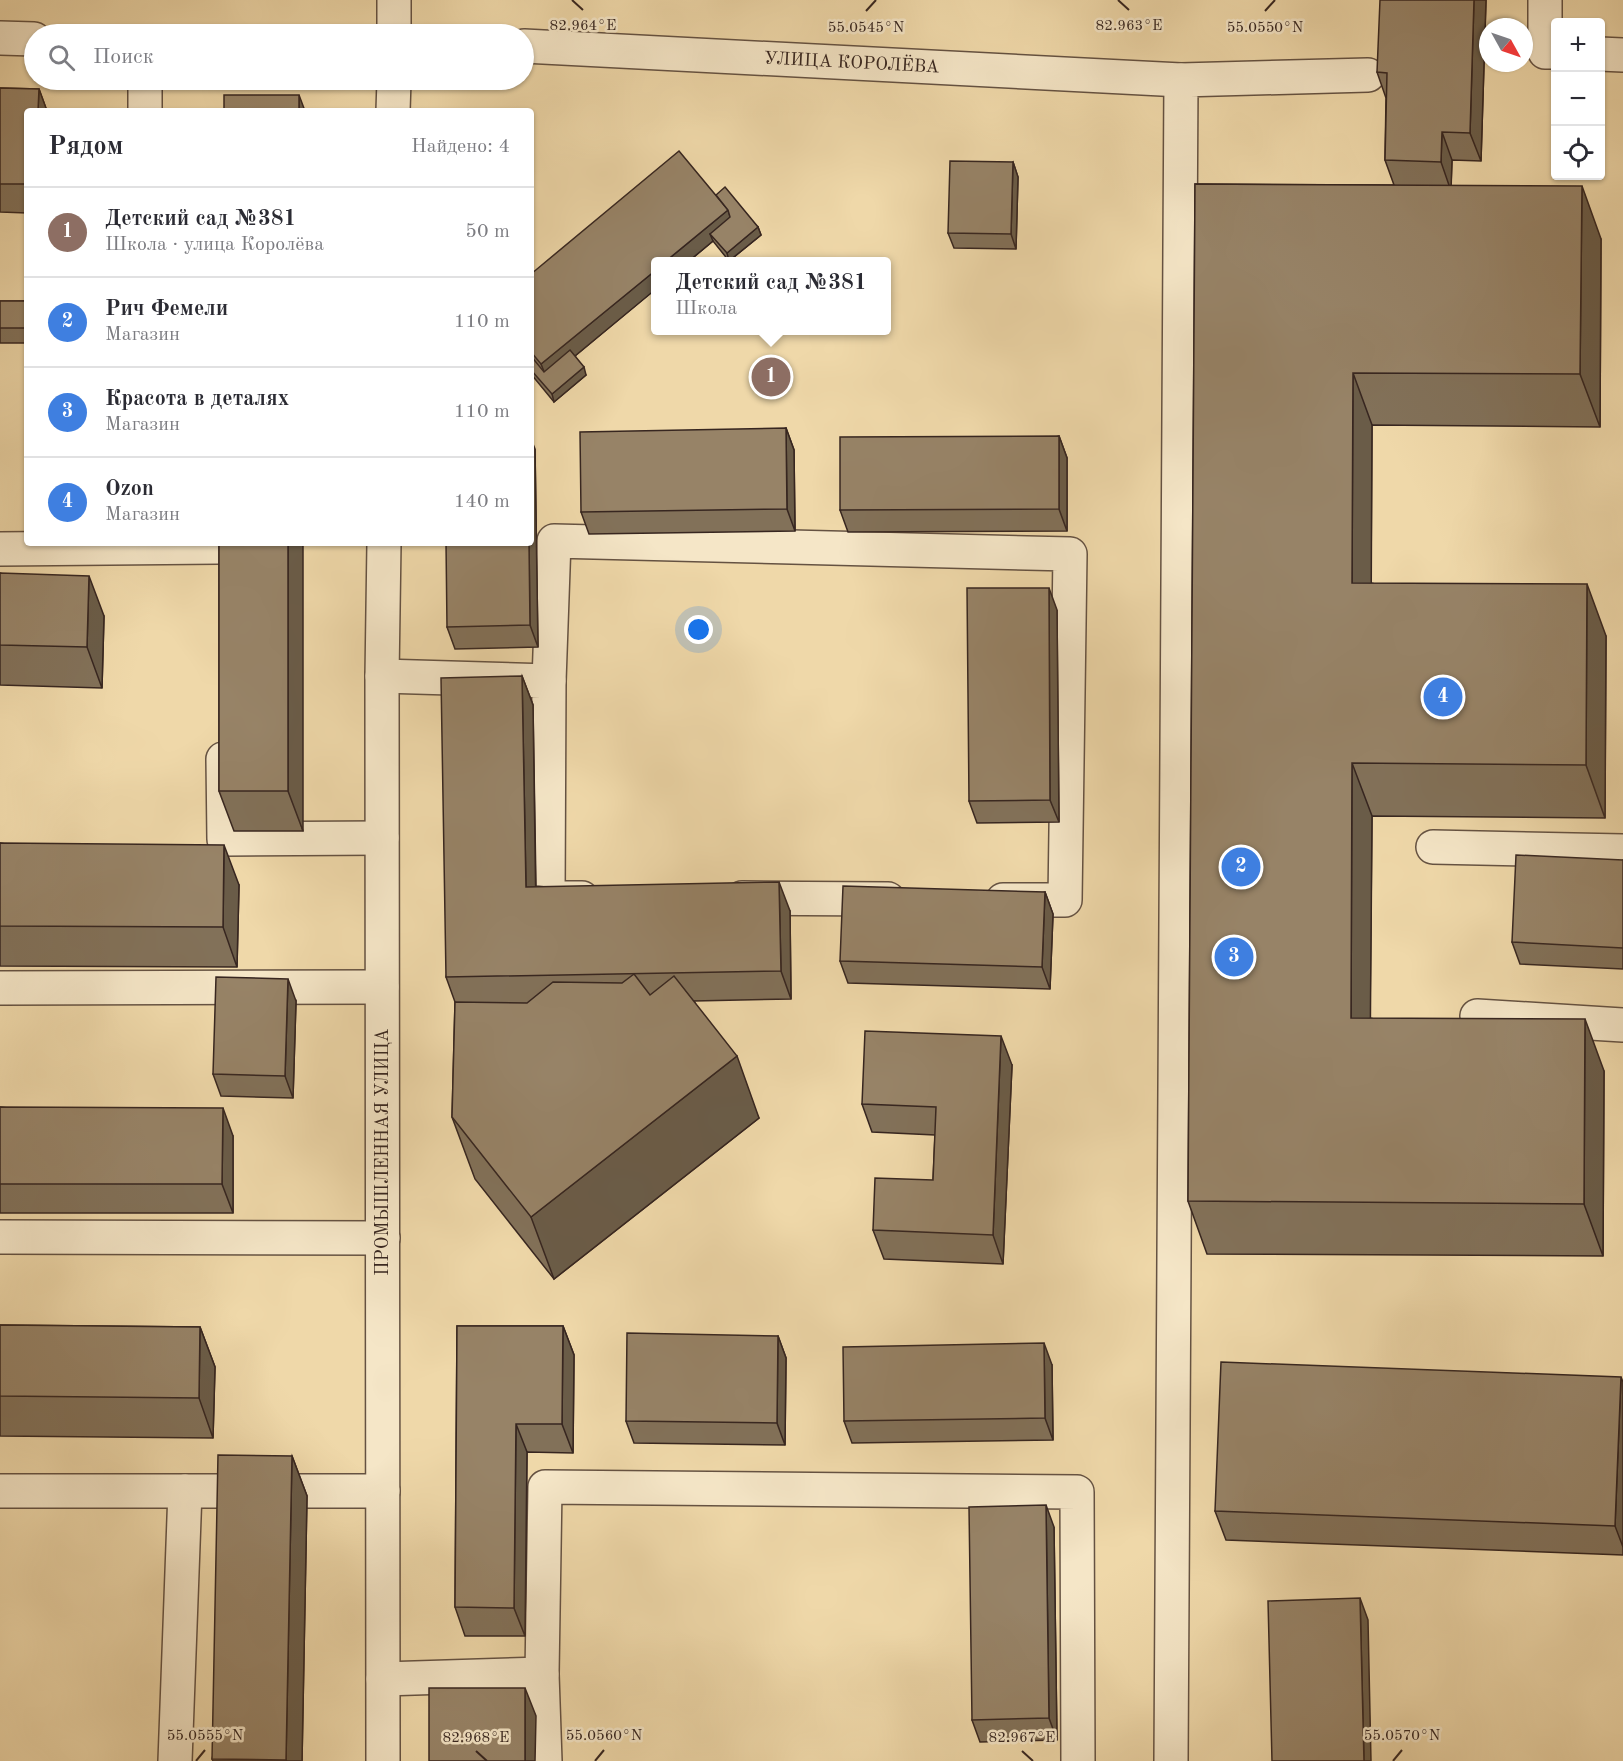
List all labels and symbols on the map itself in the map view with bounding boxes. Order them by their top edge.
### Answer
north arrow [1479,18,1533,72]
text: 82.964°E [550,19,616,34]
text: 82.963°E [1096,19,1162,34]
text: 55.0545°N [828,21,905,36]
text: 55.0550°N [1227,21,1304,36]
street label: УЛИЦА КОРОЛЁВА [763,49,940,76]
pin: 1 [752,354,790,400]
your location [684,615,713,644]
pin: 4 [1424,674,1462,720]
pin: 2 [1222,844,1260,890]
pin: 3 [1214,934,1254,980]
street label: ПРОМЫШЛЕННАЯ УЛИЦА [374,1028,392,1276]
text: 55.0555°N [167,1729,244,1744]
text: 55.0560°N [566,1729,643,1744]
text: 55.0570°N [1364,1729,1441,1744]
text: 82.968°E [443,1731,509,1746]
text: 82.967°E [989,1731,1055,1746]

